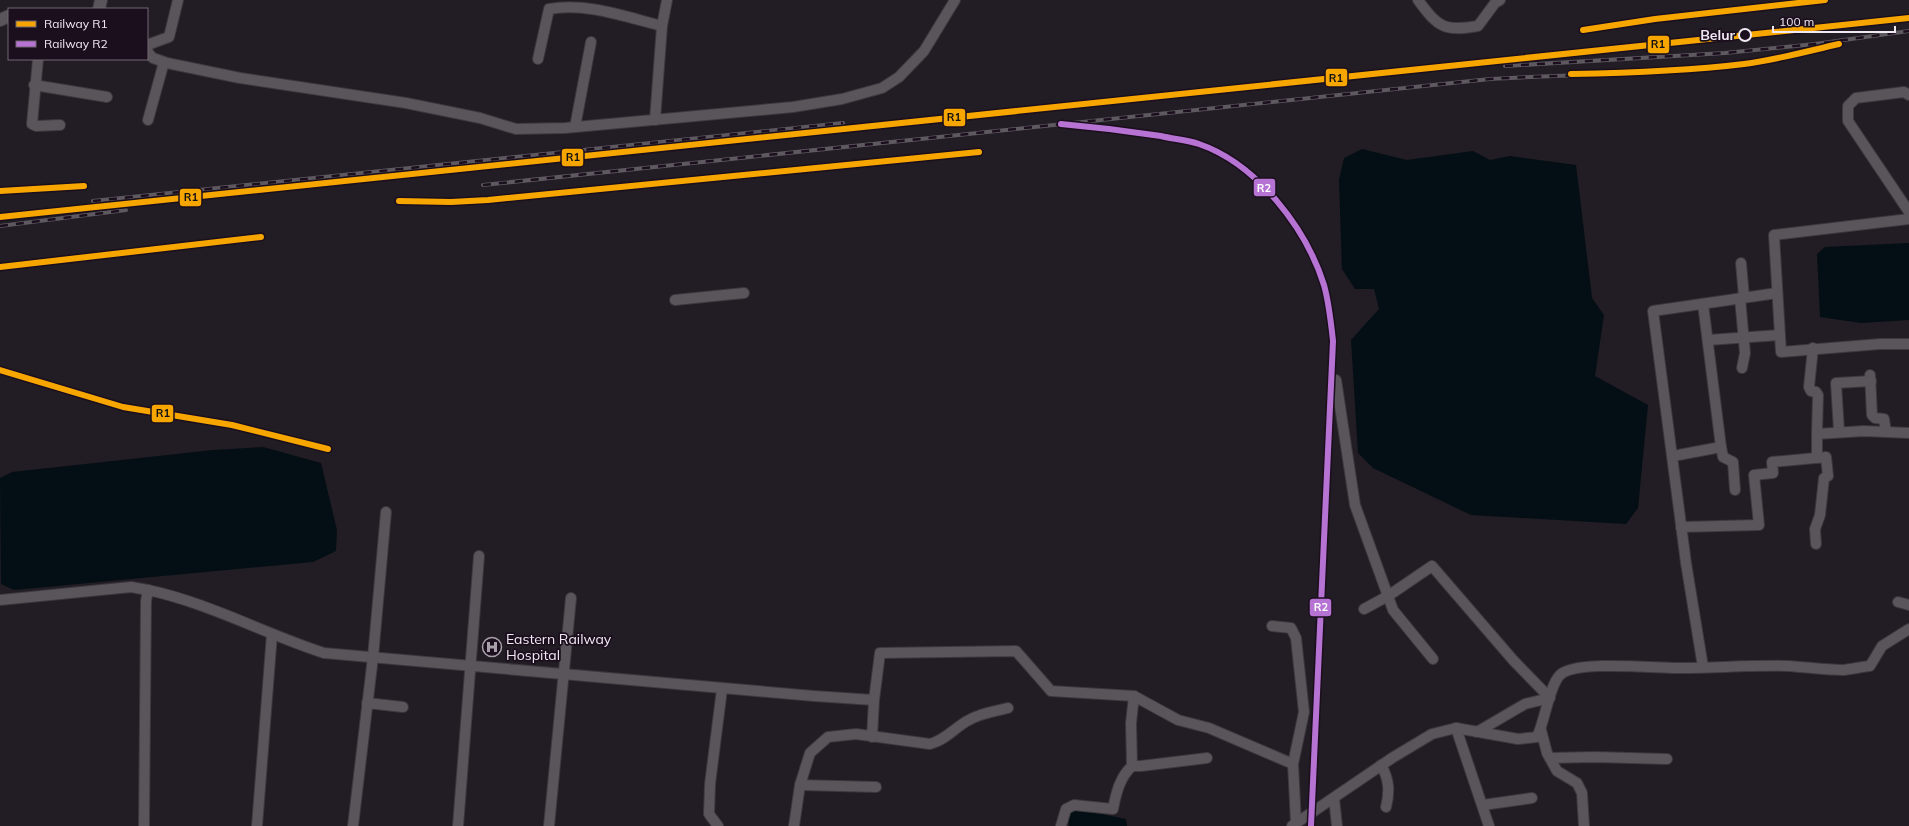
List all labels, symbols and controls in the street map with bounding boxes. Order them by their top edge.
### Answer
legend [8,8,148,60]
scale bar [1773,8,1895,34]
text: 100 m [1779,14,1814,29]
text: Railway R1 [44,16,108,31]
place label: Belur [1700,26,1735,44]
marker: Belur [1738,28,1752,42]
line badge: R1 [1647,35,1670,54]
text: Railway R2 [44,36,108,51]
text: R1 [1651,37,1666,51]
line badge: R1 [1325,68,1348,87]
text: R1 [1329,71,1344,85]
line badge: R1 [943,108,966,127]
text: R1 [947,110,962,124]
line badge: R1 [561,148,584,167]
text: R1 [566,150,581,164]
line badge: R2 [1253,178,1276,197]
text: R2 [1257,181,1272,195]
line badge: R1 [179,188,202,207]
text: R1 [184,190,199,204]
line badge: R1 [151,404,174,423]
text: R1 [156,406,171,420]
line badge: R2 [1309,598,1332,617]
text: R2 [1314,600,1329,614]
place label: Eastern Railway Hospital [506,630,612,664]
hospital icon: Eastern Railway Hospital [481,636,503,658]

